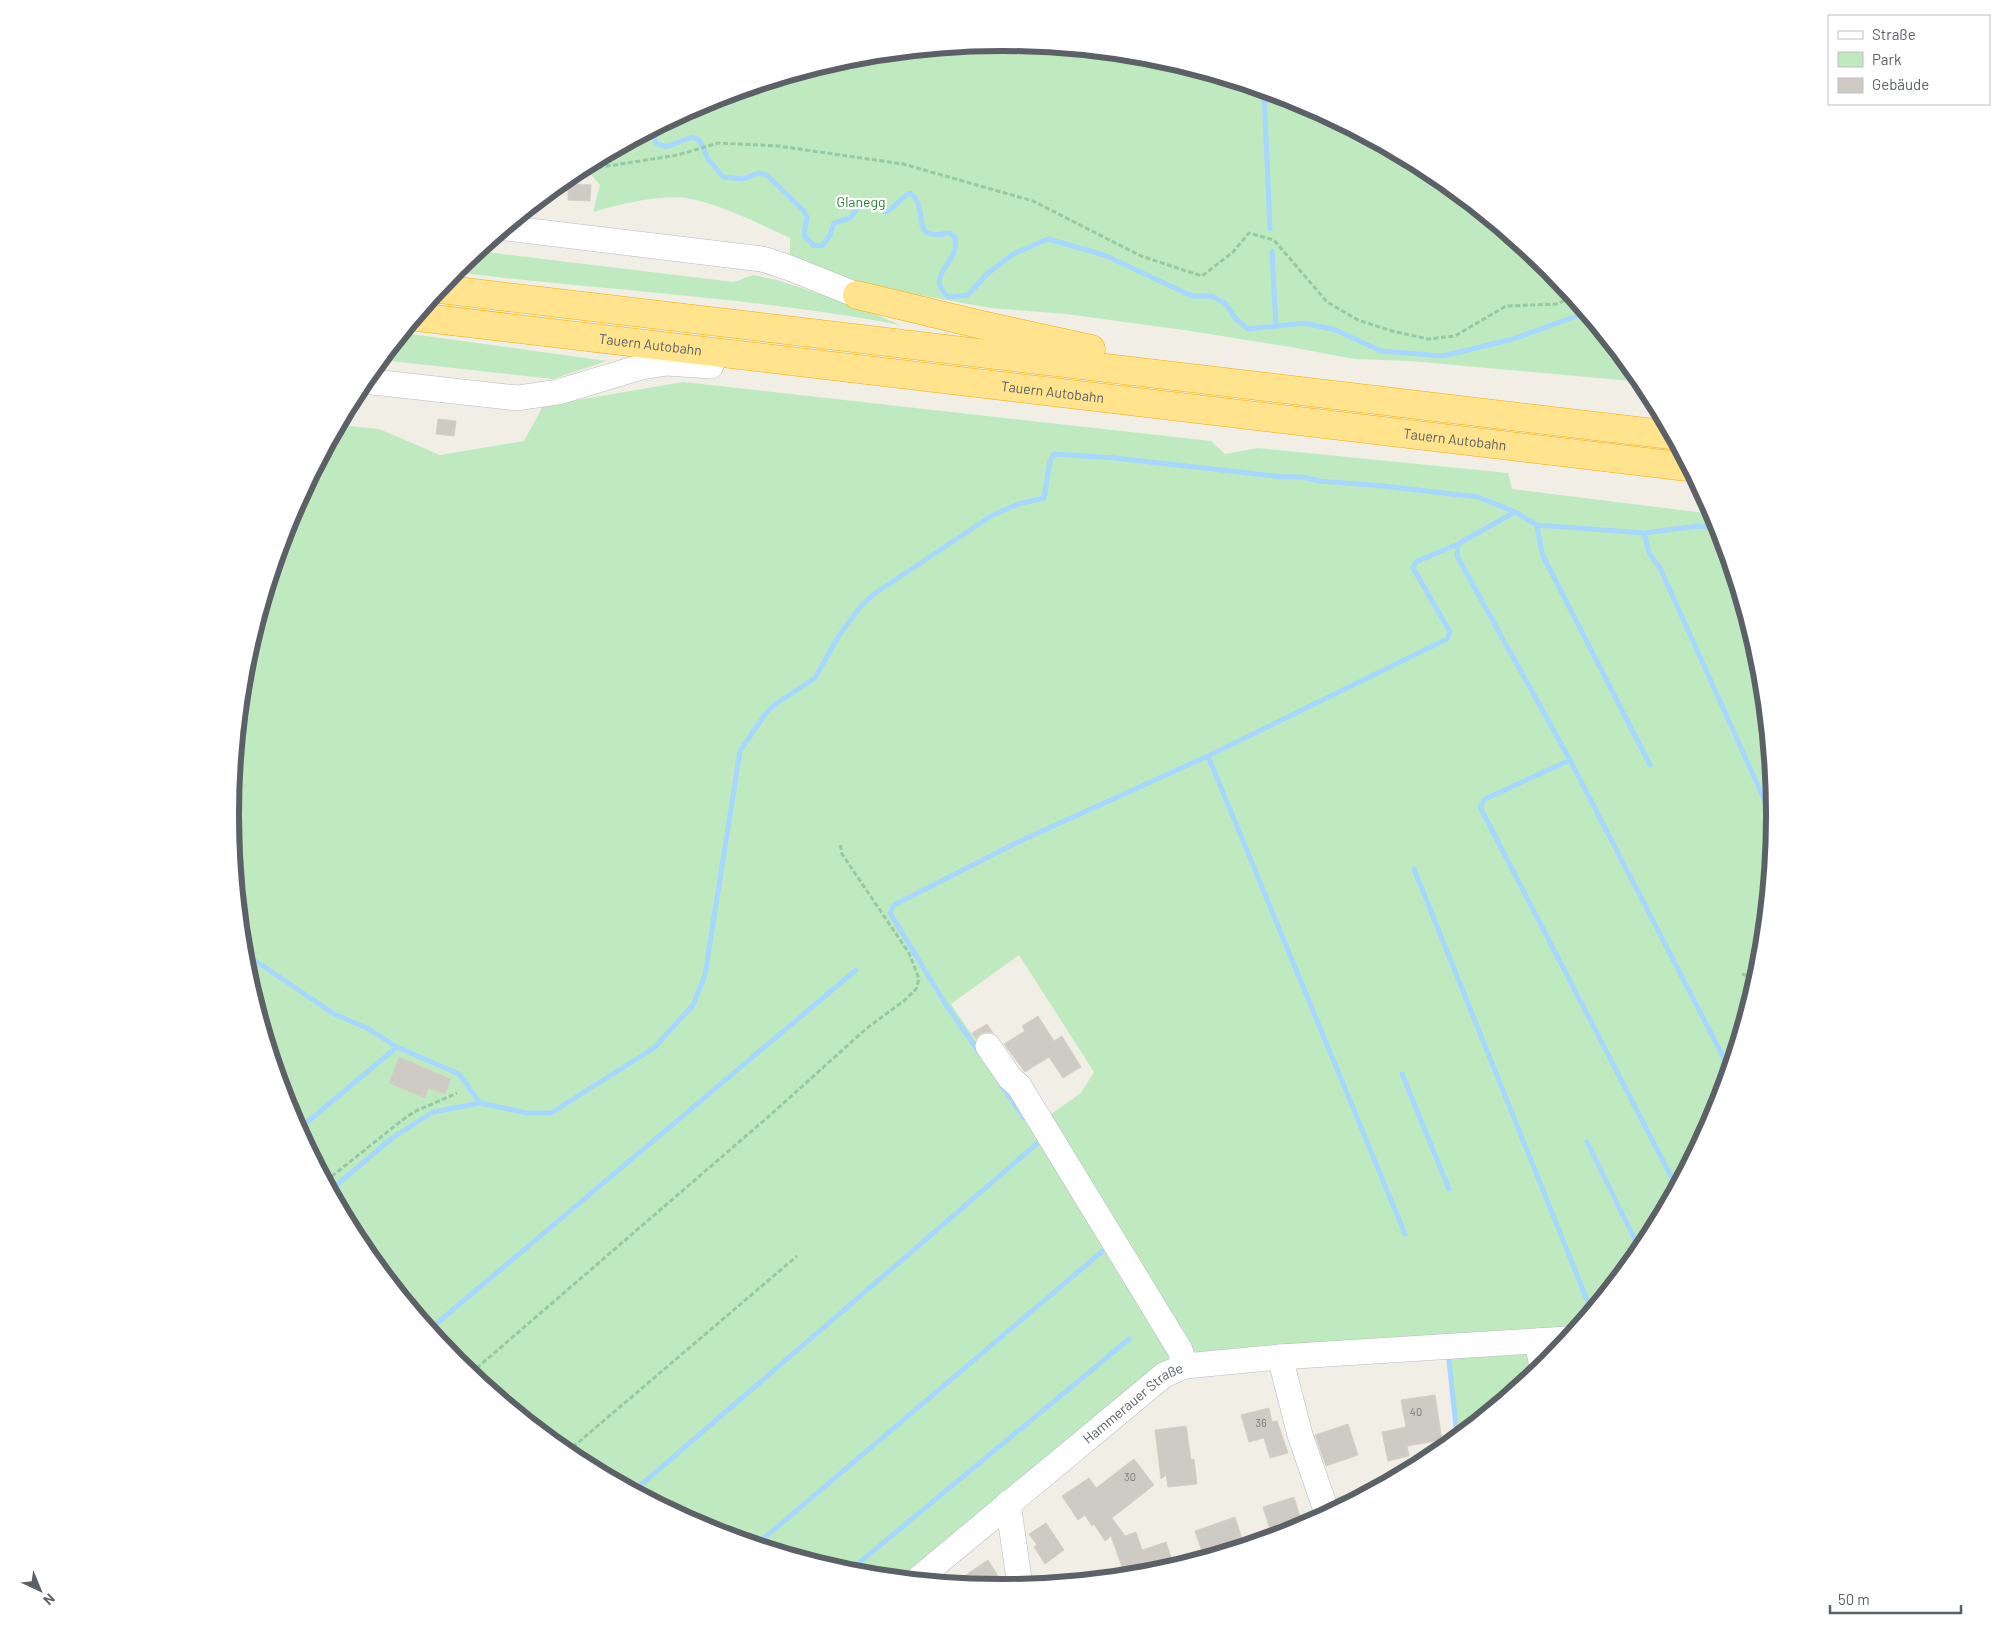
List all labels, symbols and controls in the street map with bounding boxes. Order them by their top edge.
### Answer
legend [1828,15,1990,105]
text: Straße [1872,25,1916,43]
text: Park [1872,50,1902,68]
text: Gebäude [1872,75,1929,93]
park label: Glanegg [837,193,885,210]
street label: Tauern Autobahn [598,330,703,359]
street label: Tauern Autobahn [1000,377,1105,406]
street label: Tauern Autobahn [1402,424,1507,454]
street label: Hammerauer Straße [1079,1359,1185,1447]
house number: 40 [1410,1405,1422,1418]
house number: 36 [1255,1416,1267,1429]
house number: 30 [1124,1470,1136,1483]
north arrow [15,1565,65,1615]
scale bar [1830,1582,1961,1614]
text: N [40,1590,59,1609]
text: 50 m [1838,1590,1870,1608]

